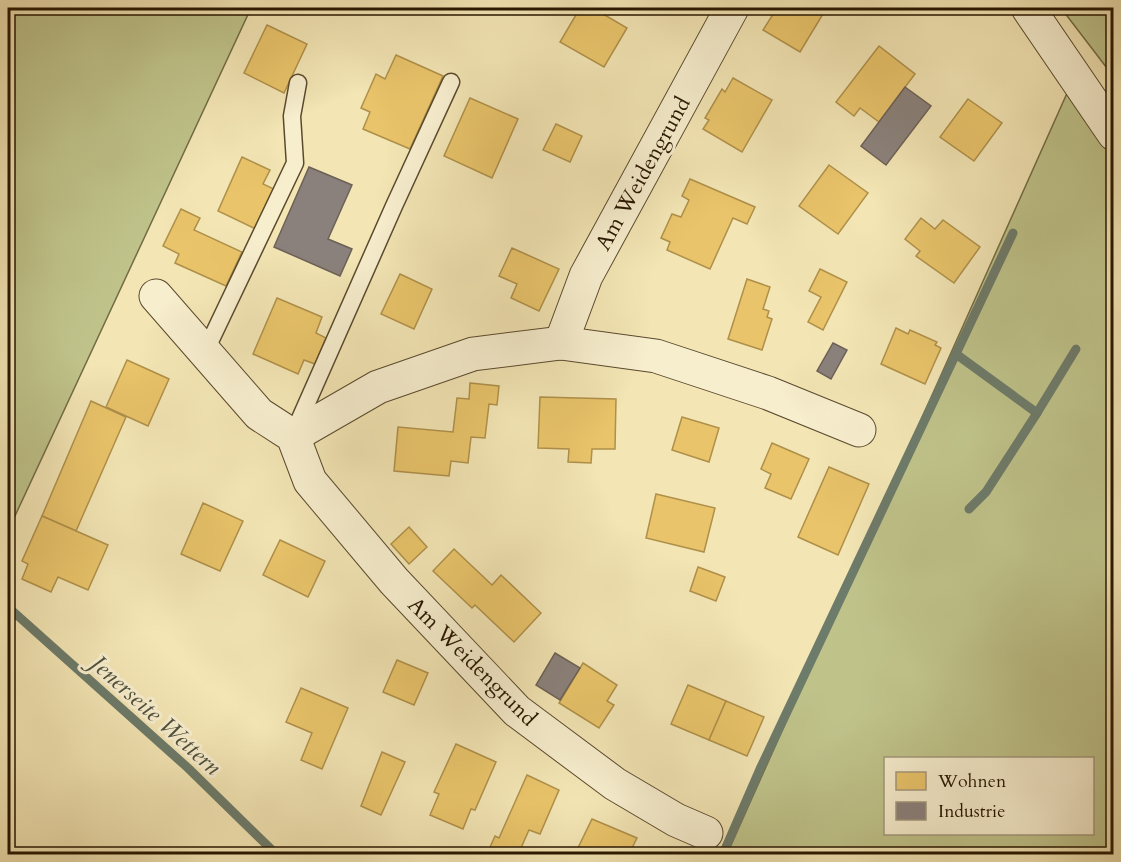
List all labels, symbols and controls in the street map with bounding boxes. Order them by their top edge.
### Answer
street label: Am Weidengrund [588,91,698,256]
street label: Am Weidengrund [401,590,544,733]
water label: Jenerseite Wettern [79,644,229,783]
legend [884,757,1094,835]
text: Wohnen [937,769,1007,794]
text: Industrie [938,799,1005,824]

